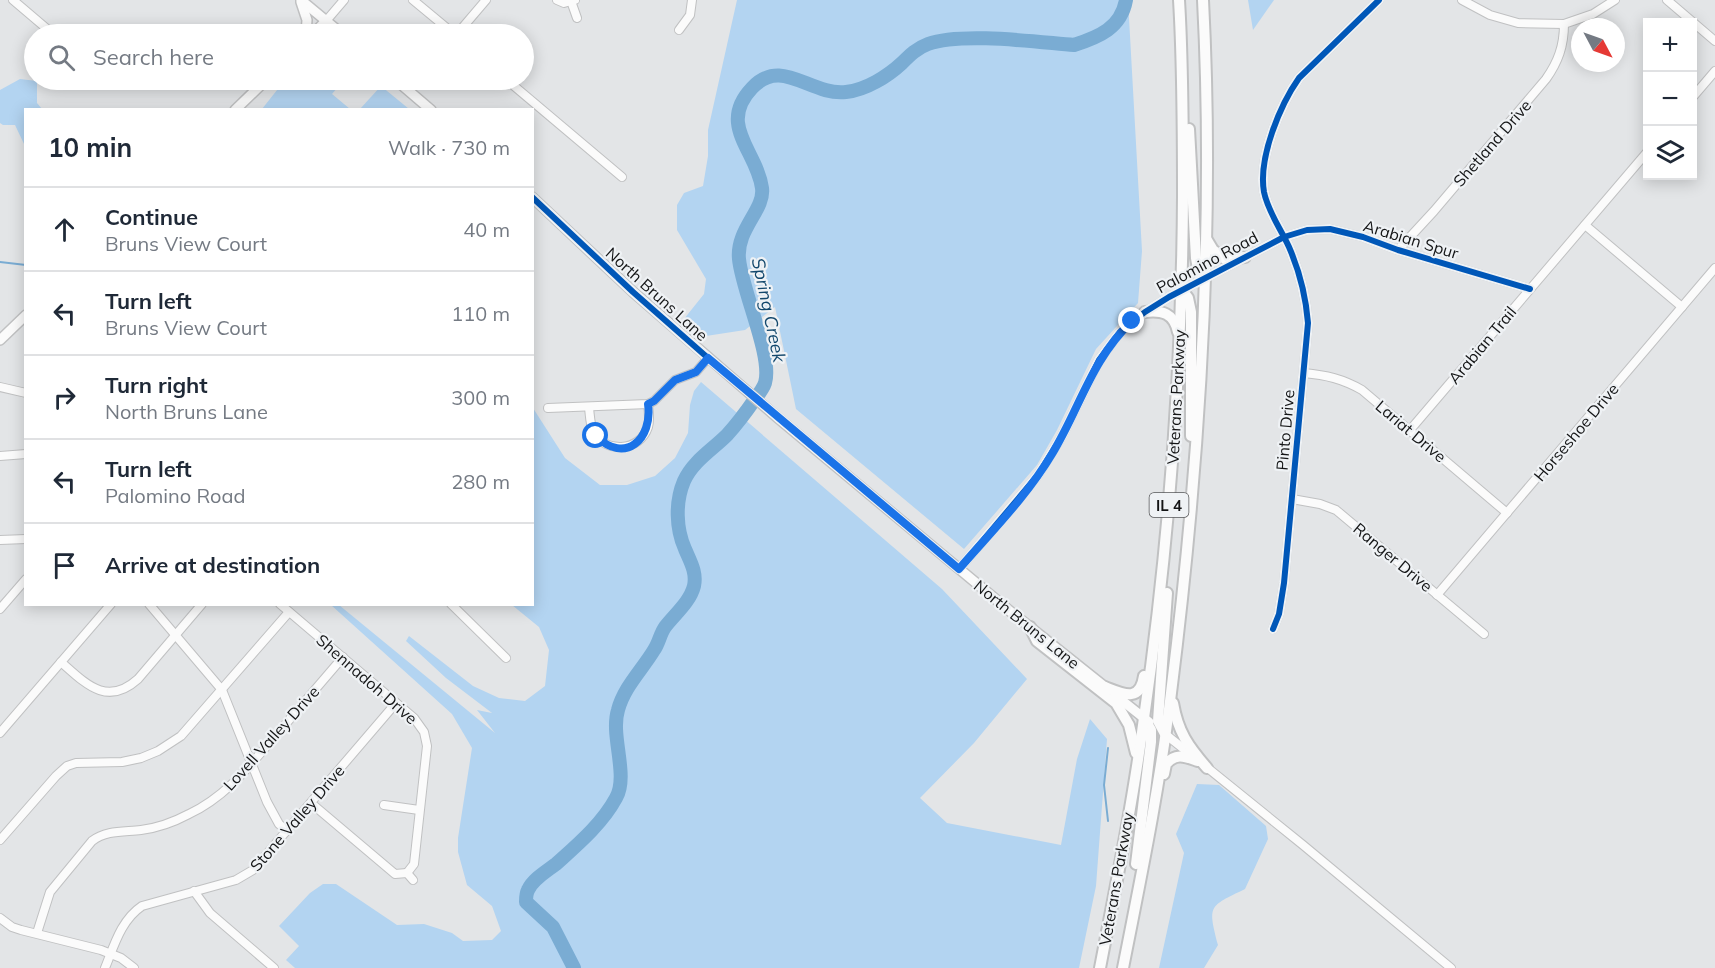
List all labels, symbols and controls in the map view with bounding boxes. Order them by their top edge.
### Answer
north arrow [1571,18,1625,72]
map controls [1643,18,1697,180]
button: + [1643,18,1697,72]
search box [24,24,534,90]
icon: search [45,41,78,74]
text: Search here [93,43,214,71]
button: − [1643,72,1697,126]
street label: Shetland Drive [1449,95,1535,191]
button: layers [1643,126,1697,180]
text: 10 min [48,131,132,164]
text: Walk · 730 m [388,135,510,160]
text: Continue [105,203,198,231]
icon: ahead [48,213,81,246]
street label: Arabian Spur [1361,215,1461,263]
text: 40 m [463,217,510,242]
street label: Palomino Road [1153,227,1261,297]
text: Bruns View Court [105,231,267,256]
street label: North Bruns Lane [602,243,712,345]
water label: Spring Creek [747,256,791,365]
text: Turn left [105,287,192,315]
icon: left [48,297,81,330]
text: 110 m [451,301,510,326]
street label: Arabian Trail [1444,302,1520,388]
route end [1118,307,1144,333]
text: Bruns View Court [105,315,267,340]
street label: Veterans Parkway [1162,329,1190,465]
text: Turn right [105,371,208,399]
street label: Horseshoe Drive [1529,379,1623,485]
icon: right [48,381,81,414]
text: 300 m [451,385,510,410]
street label: Pinto Drive [1272,389,1298,471]
street label: Lariat Drive [1372,396,1450,466]
text: North Bruns Lane [105,399,268,424]
route start [582,422,608,448]
text: Turn left [105,455,192,483]
icon: left [48,465,81,498]
text: 280 m [451,469,510,494]
text: Palomino Road [105,483,245,508]
road number: IL 4 [1150,493,1188,517]
street label: Ranger Drive [1349,518,1437,596]
icon: arrive [48,549,81,582]
text: Arrive at destination [105,551,320,579]
street label: North Bruns Lane [970,575,1084,673]
street label: Shennadoh Drive [312,630,422,728]
street label: Lovell Valley Drive [219,682,323,794]
street label: Stone Valley Drive [245,761,349,875]
street label: Veterans Parkway [1094,810,1138,947]

